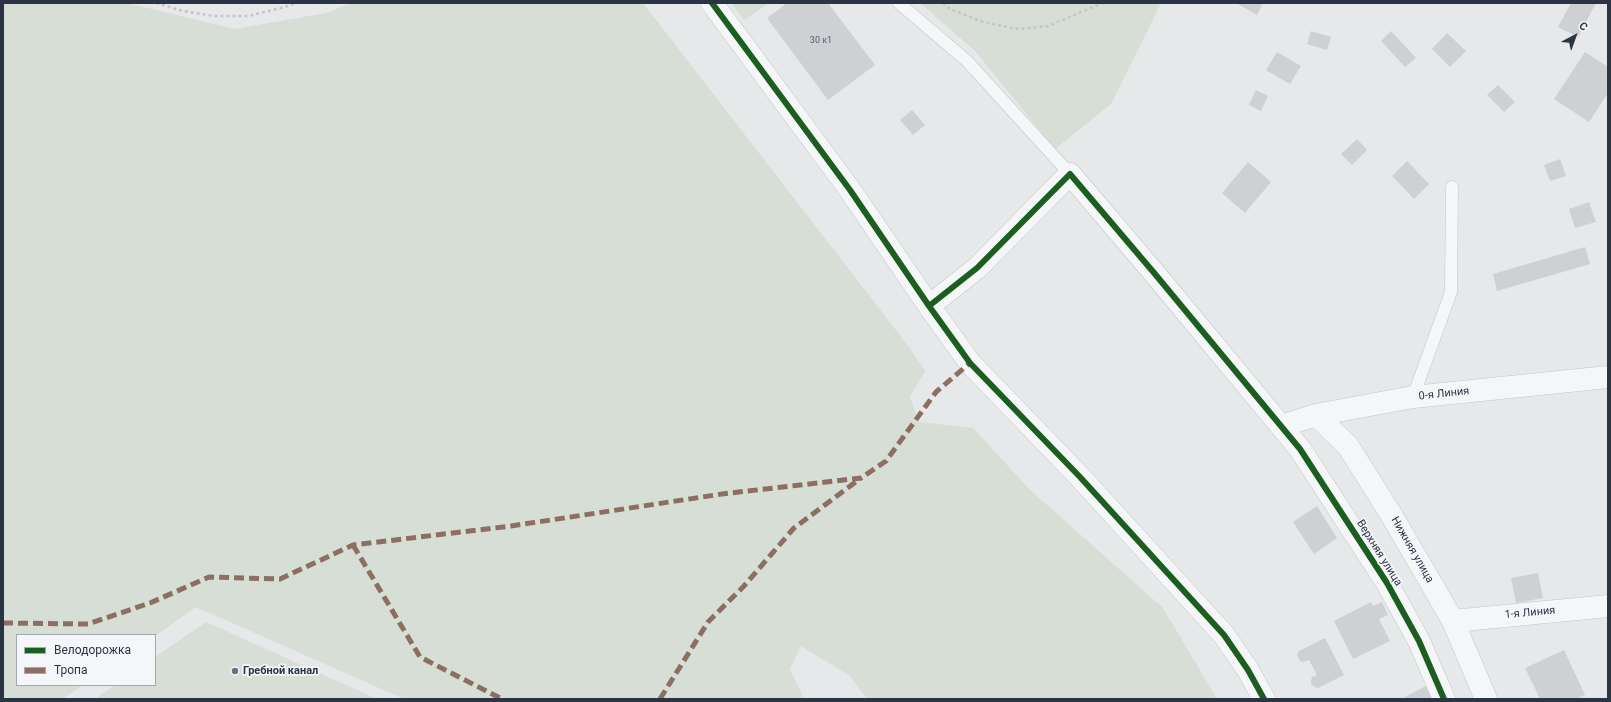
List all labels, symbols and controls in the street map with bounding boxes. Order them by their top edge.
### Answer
north arrow [1555,16,1595,56]
text: С [1576,19,1590,34]
house number: 30 к1 [810,36,832,46]
street label: 0-я Линия [1418,385,1470,403]
street label: Нижняя улица [1388,515,1436,585]
street label: Верхняя улица [1353,517,1405,589]
street label: 1-я Линия [1504,604,1556,622]
legend [16,634,156,686]
text: Велодорожка [54,643,131,657]
text: Тропа [54,663,88,677]
place label: Гребной канал [243,664,318,678]
marker: Гребной канал [230,666,240,676]

